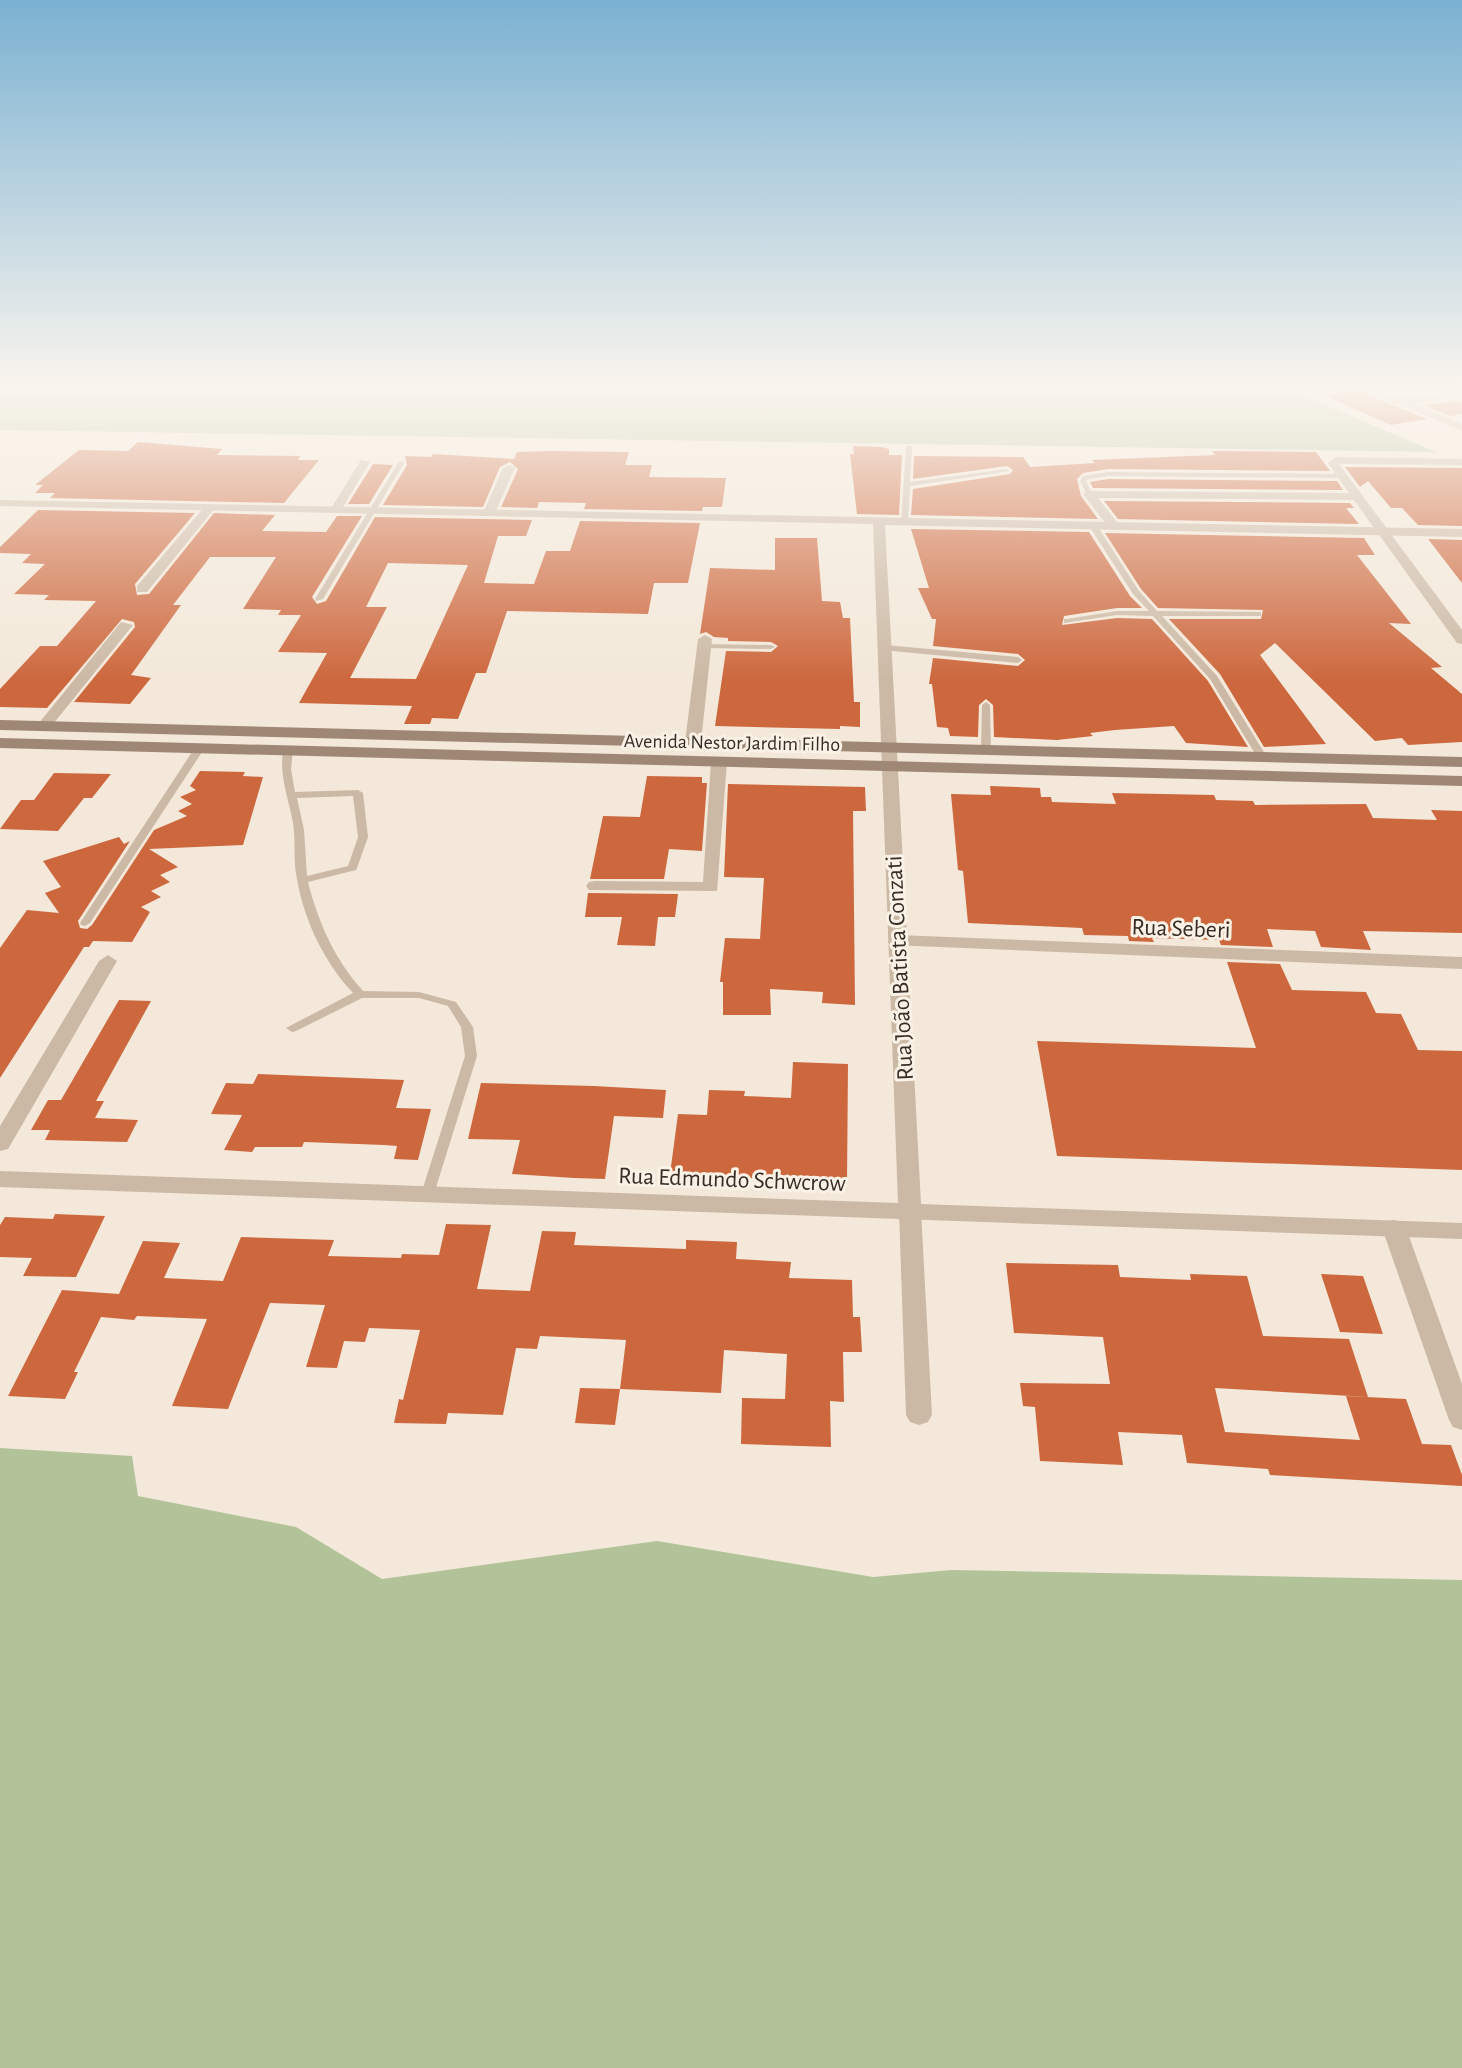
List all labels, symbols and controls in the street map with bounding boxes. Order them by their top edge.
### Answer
street label: Avenida Nestor Jardim Filho [624,731,840,755]
street label: Rua João Batista Conzati [882,855,918,1081]
street label: Rua Seberi [1131,915,1231,943]
street label: Rua Edmundo Schwcrow [618,1164,846,1196]

